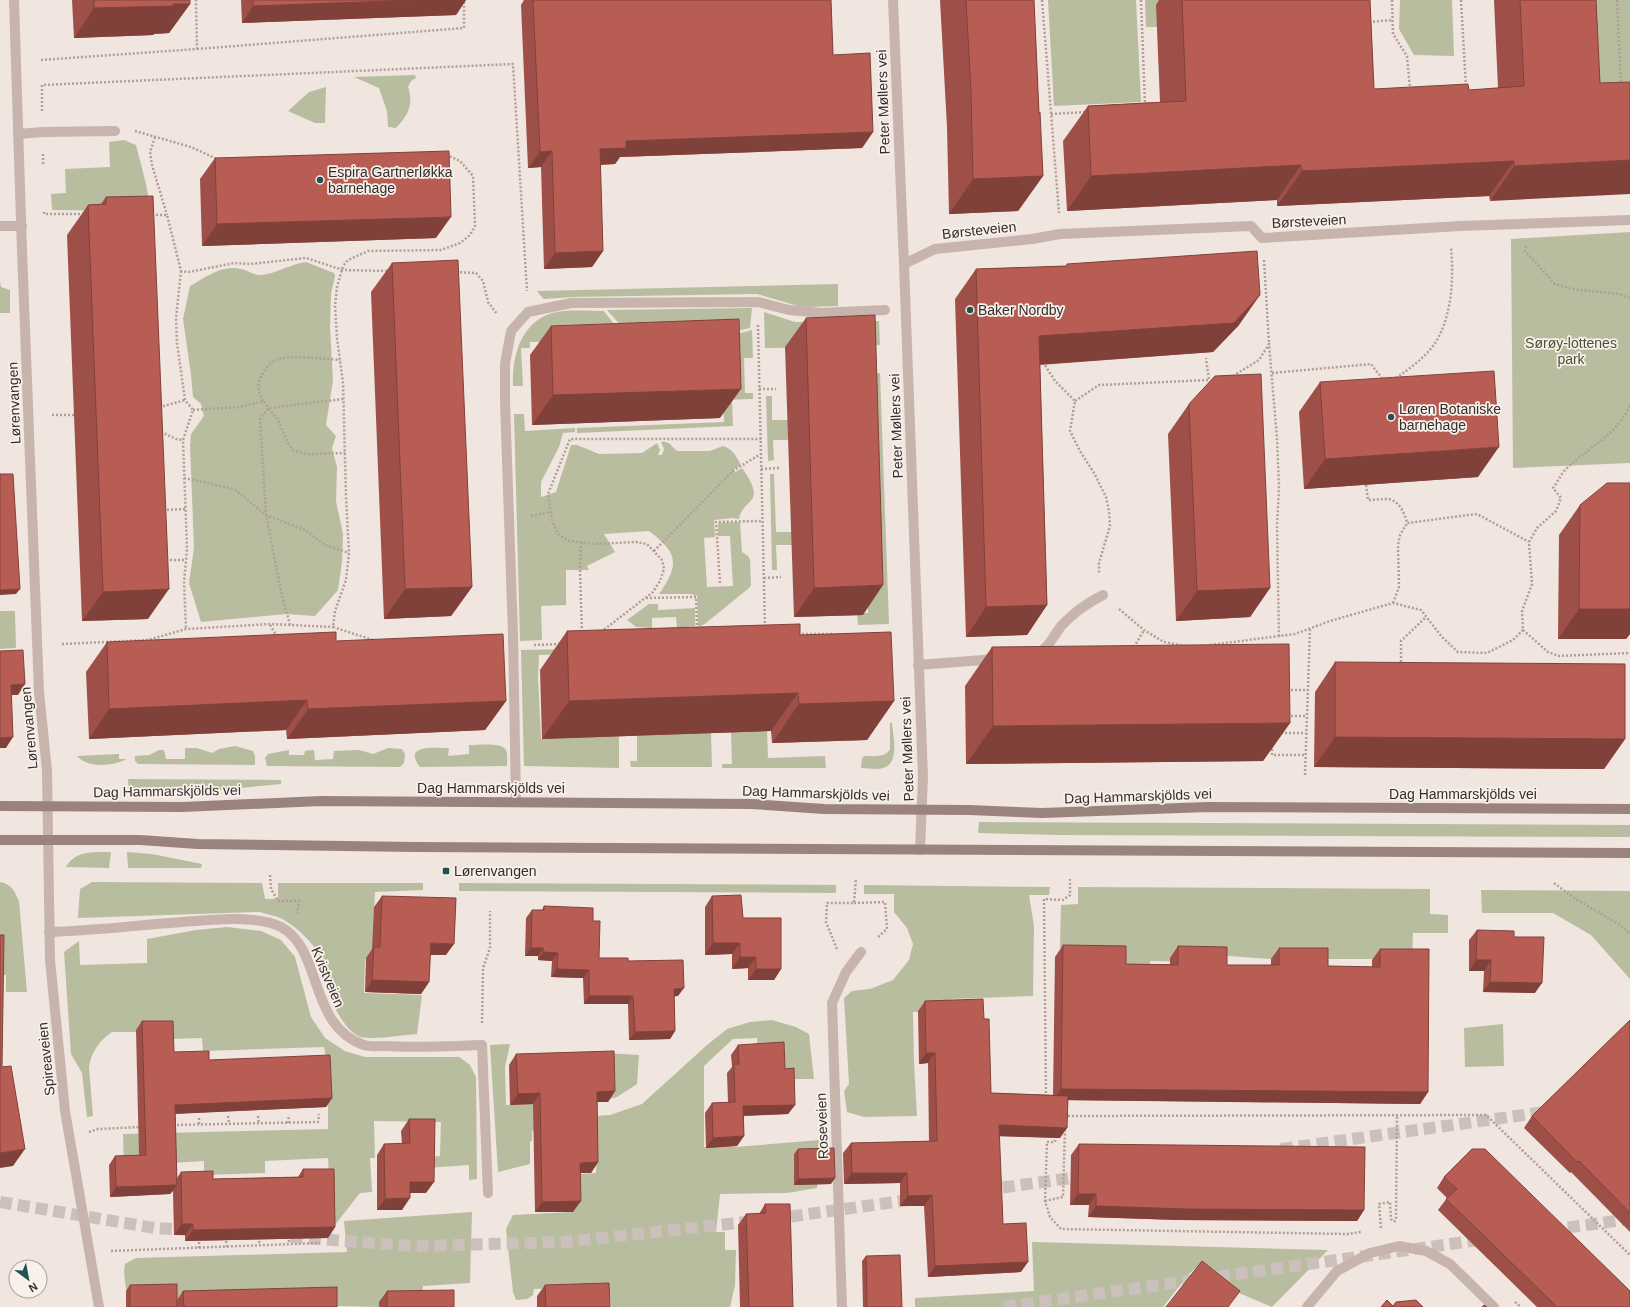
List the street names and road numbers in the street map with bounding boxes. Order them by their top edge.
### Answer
street label: Peter Møllers vei [873,49,893,155]
street label: Børsteveien [1271,211,1347,231]
street label: Børsteveien [941,218,1017,242]
street label: Lørenvangen [5,361,23,445]
street label: Peter Møllers vei [886,373,906,479]
street label: Lørenvangen [17,686,41,770]
street label: Peter Møllers vei [897,696,917,802]
street label: Dag Hammarskjölds vei [417,780,565,796]
street label: Dag Hammarskjölds vei [93,782,241,800]
street label: Dag Hammarskjölds vei [742,782,890,804]
street label: Dag Hammarskjölds vei [1064,785,1212,807]
street label: Dag Hammarskjölds vei [1389,786,1537,802]
street label: Kvistveien [308,945,348,1009]
street label: Spireaveien [34,1021,58,1097]
street label: Roseveien [813,1093,831,1159]

